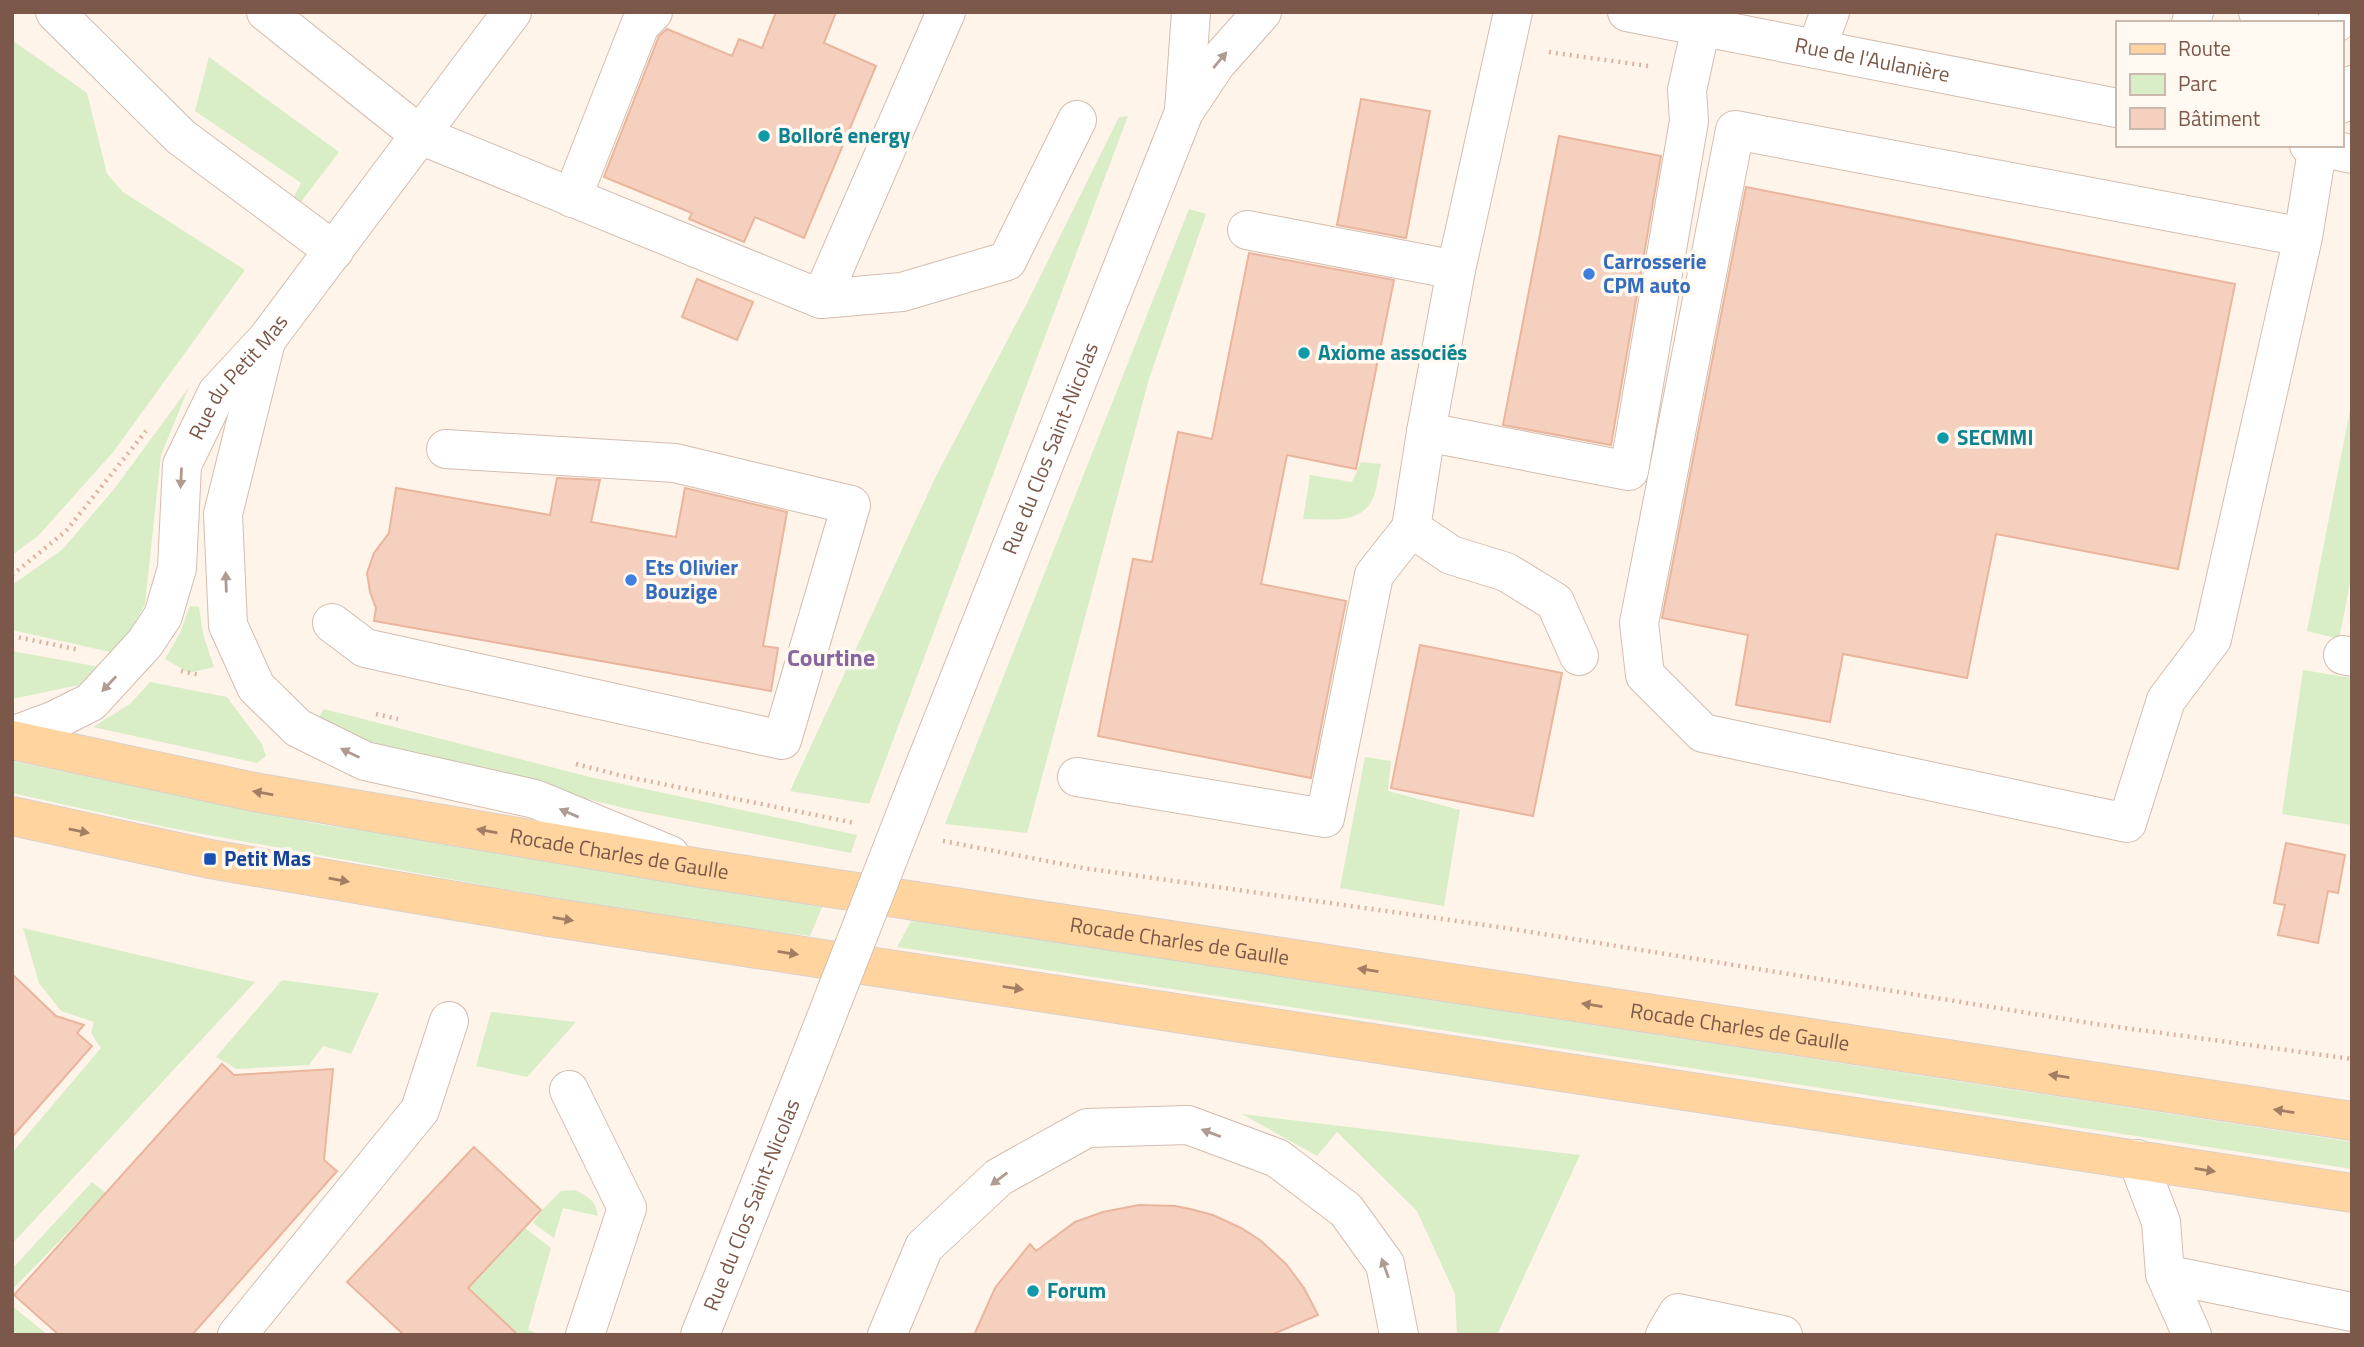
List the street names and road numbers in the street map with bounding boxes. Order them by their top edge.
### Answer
street label: Rue de l'Aulanière [1792,28,1953,90]
street label: Rue du Petit Mas [180,307,295,445]
street label: Rue du Clos Saint-Nicolas [993,337,1106,559]
street label: Rocade Charles de Gaulle [507,819,731,887]
street label: Rocade Charles de Gaulle [1068,908,1292,973]
street label: Rocade Charles de Gaulle [1628,994,1852,1059]
street label: Rue du Clos Saint-Nicolas [694,1094,808,1315]

